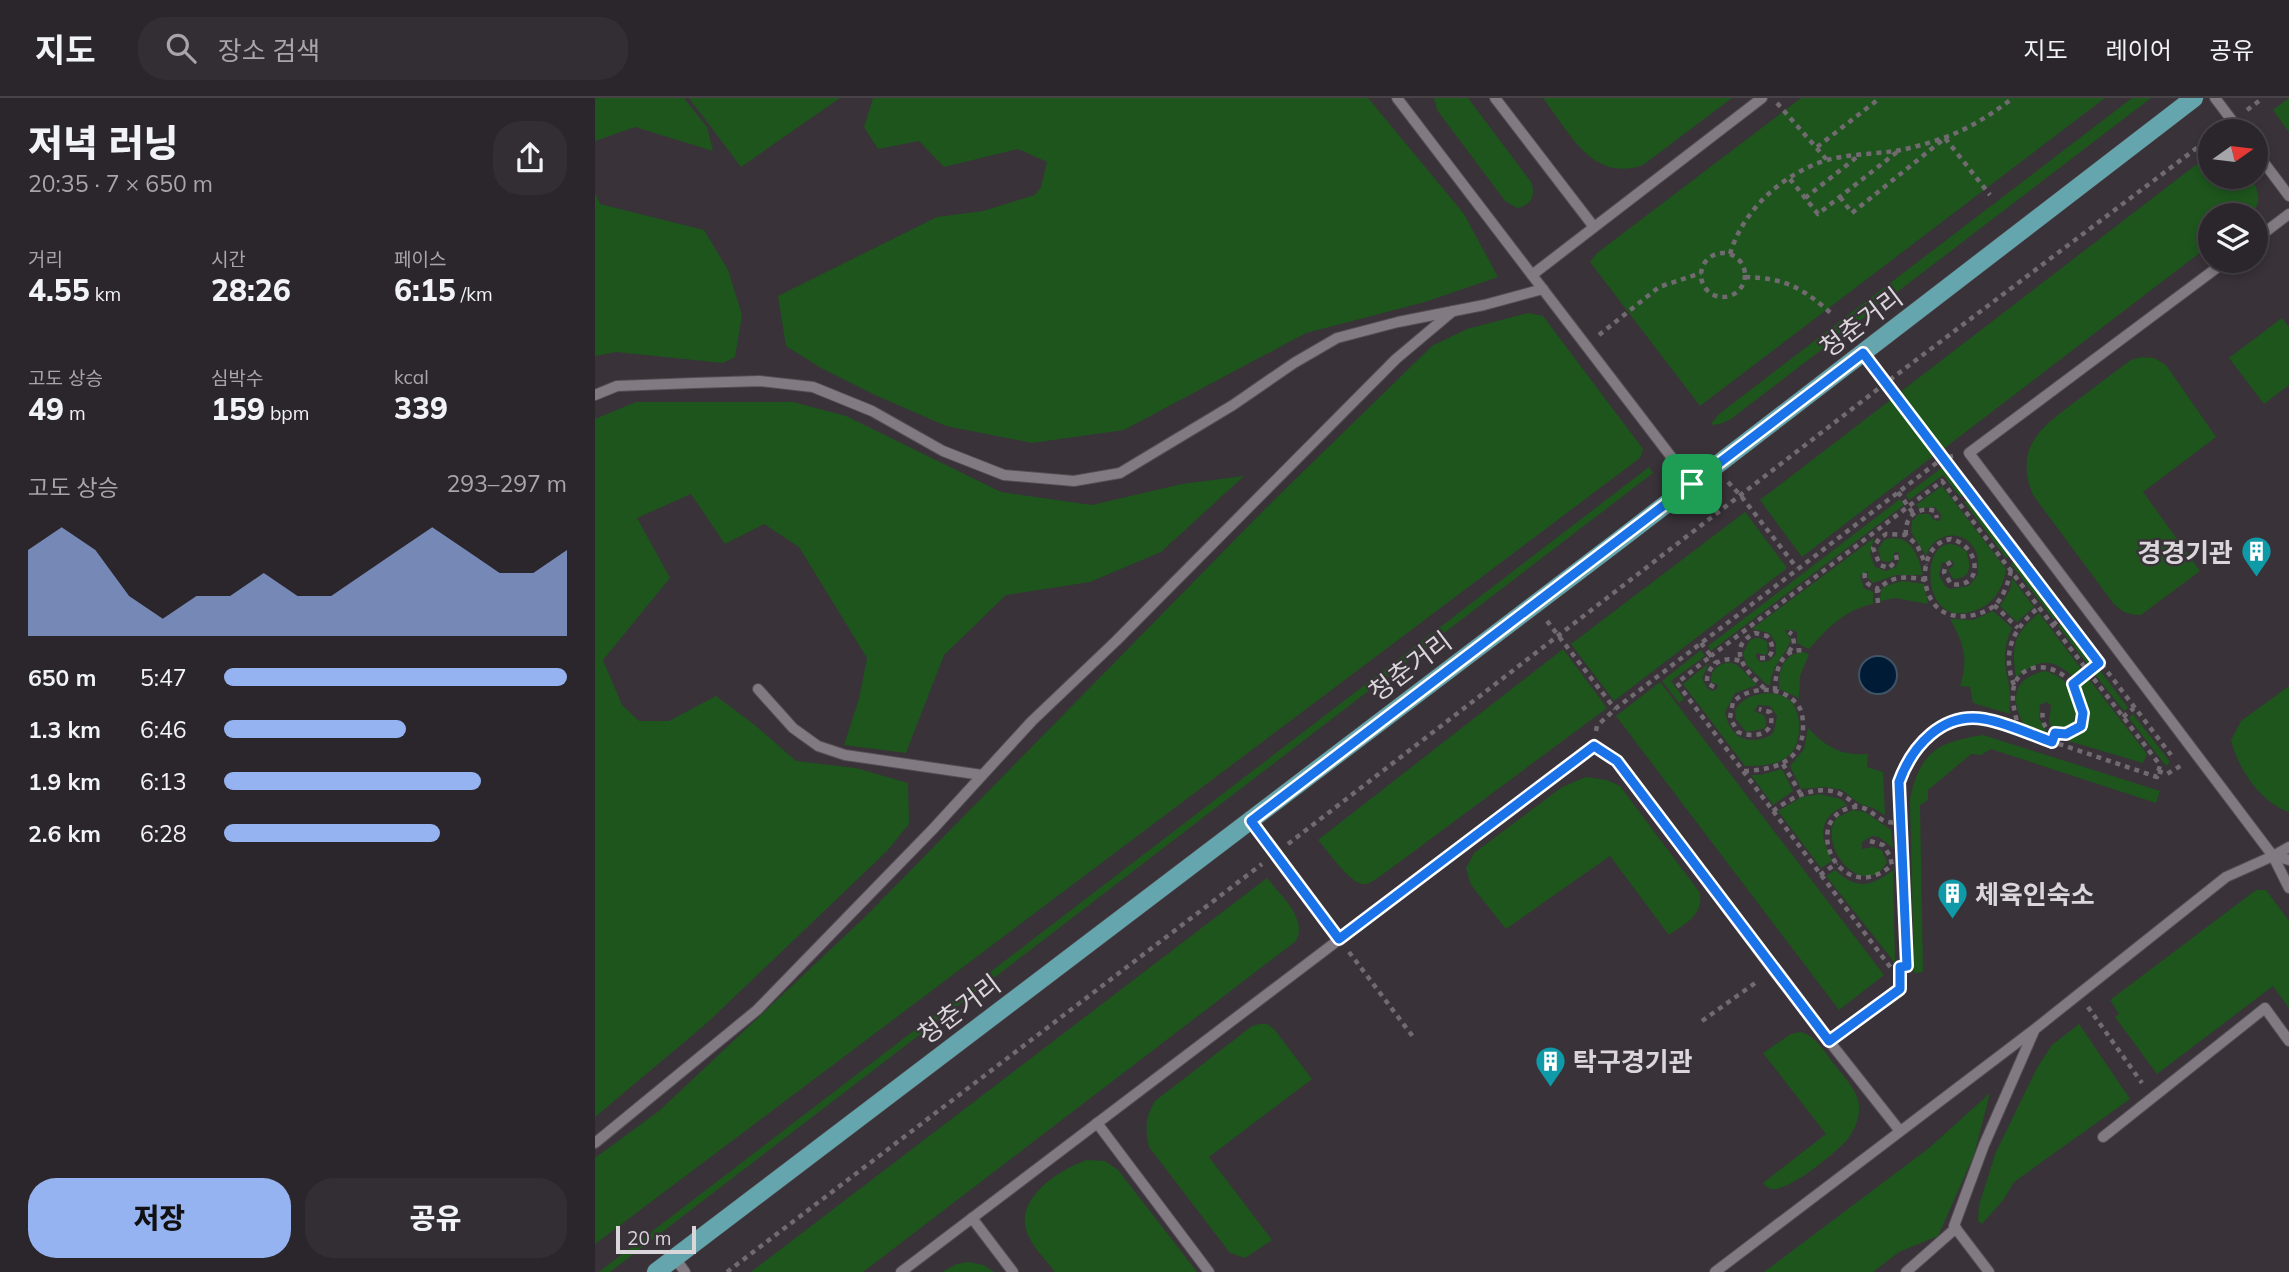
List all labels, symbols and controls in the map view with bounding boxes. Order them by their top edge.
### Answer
search box [138,17,628,80]
text: 지도 [35,29,96,70]
icon: search [162,29,200,67]
text: 장소 검색 [218,34,320,67]
text: 지도 [2023,35,2068,65]
text: 레이어 [2106,35,2172,65]
text: 공유 [2210,35,2254,65]
text: 저녁 러닝 [28,119,179,167]
north arrow [2198,119,2268,189]
map controls [2198,119,2268,273]
button: share [493,121,567,195]
text: 20:35 · 7 × 650 m [28,169,213,198]
button: layers [2198,203,2268,273]
text: 거리 [28,247,63,271]
text: 시간 [211,247,246,271]
text: 페이스 [394,247,446,271]
text: 4.55 [28,271,90,309]
text: 28:26 [211,271,291,309]
text: 6:15 [394,271,456,309]
street label: 청춘거리 [1813,280,1909,364]
text: km [90,282,121,306]
text: /km [456,282,493,306]
text: kcal [394,365,429,389]
text: 고도 상승 [28,366,103,390]
text: 심박수 [211,366,263,390]
text: 339 [394,389,448,427]
text: 49 [28,390,64,428]
text: 159 [211,390,265,428]
text: m [64,401,86,425]
text: bpm [265,401,309,425]
pin [1662,454,1722,514]
icon: arrive [1673,465,1711,503]
text: 293–297 m [446,469,567,498]
text: 고도 상승 [28,473,119,502]
building icon: 경경기관 [2239,535,2273,579]
place label: 경경기관 [2137,536,2233,569]
street label: 청춘거리 [1362,624,1458,708]
text: 650 m [28,663,96,692]
text: 5:47 [140,663,187,692]
text: 1.3 km [28,715,101,744]
text: 6:46 [140,715,187,744]
text: 1.9 km [28,767,101,796]
text: 6:13 [140,767,187,796]
text: 2.6 km [28,819,101,848]
text: 6:28 [140,819,187,848]
building icon: 체육인숙소 [1935,877,1969,921]
place label: 체육인숙소 [1975,878,2095,911]
street label: 청춘거리 [911,967,1007,1051]
building icon: 탁구경기관 [1533,1044,1567,1088]
place label: 탁구경기관 [1573,1045,1693,1078]
button: 저장 [28,1178,291,1258]
button: 공유 [305,1178,567,1258]
scale bar [616,1223,697,1255]
text: 20 m [627,1226,671,1250]

